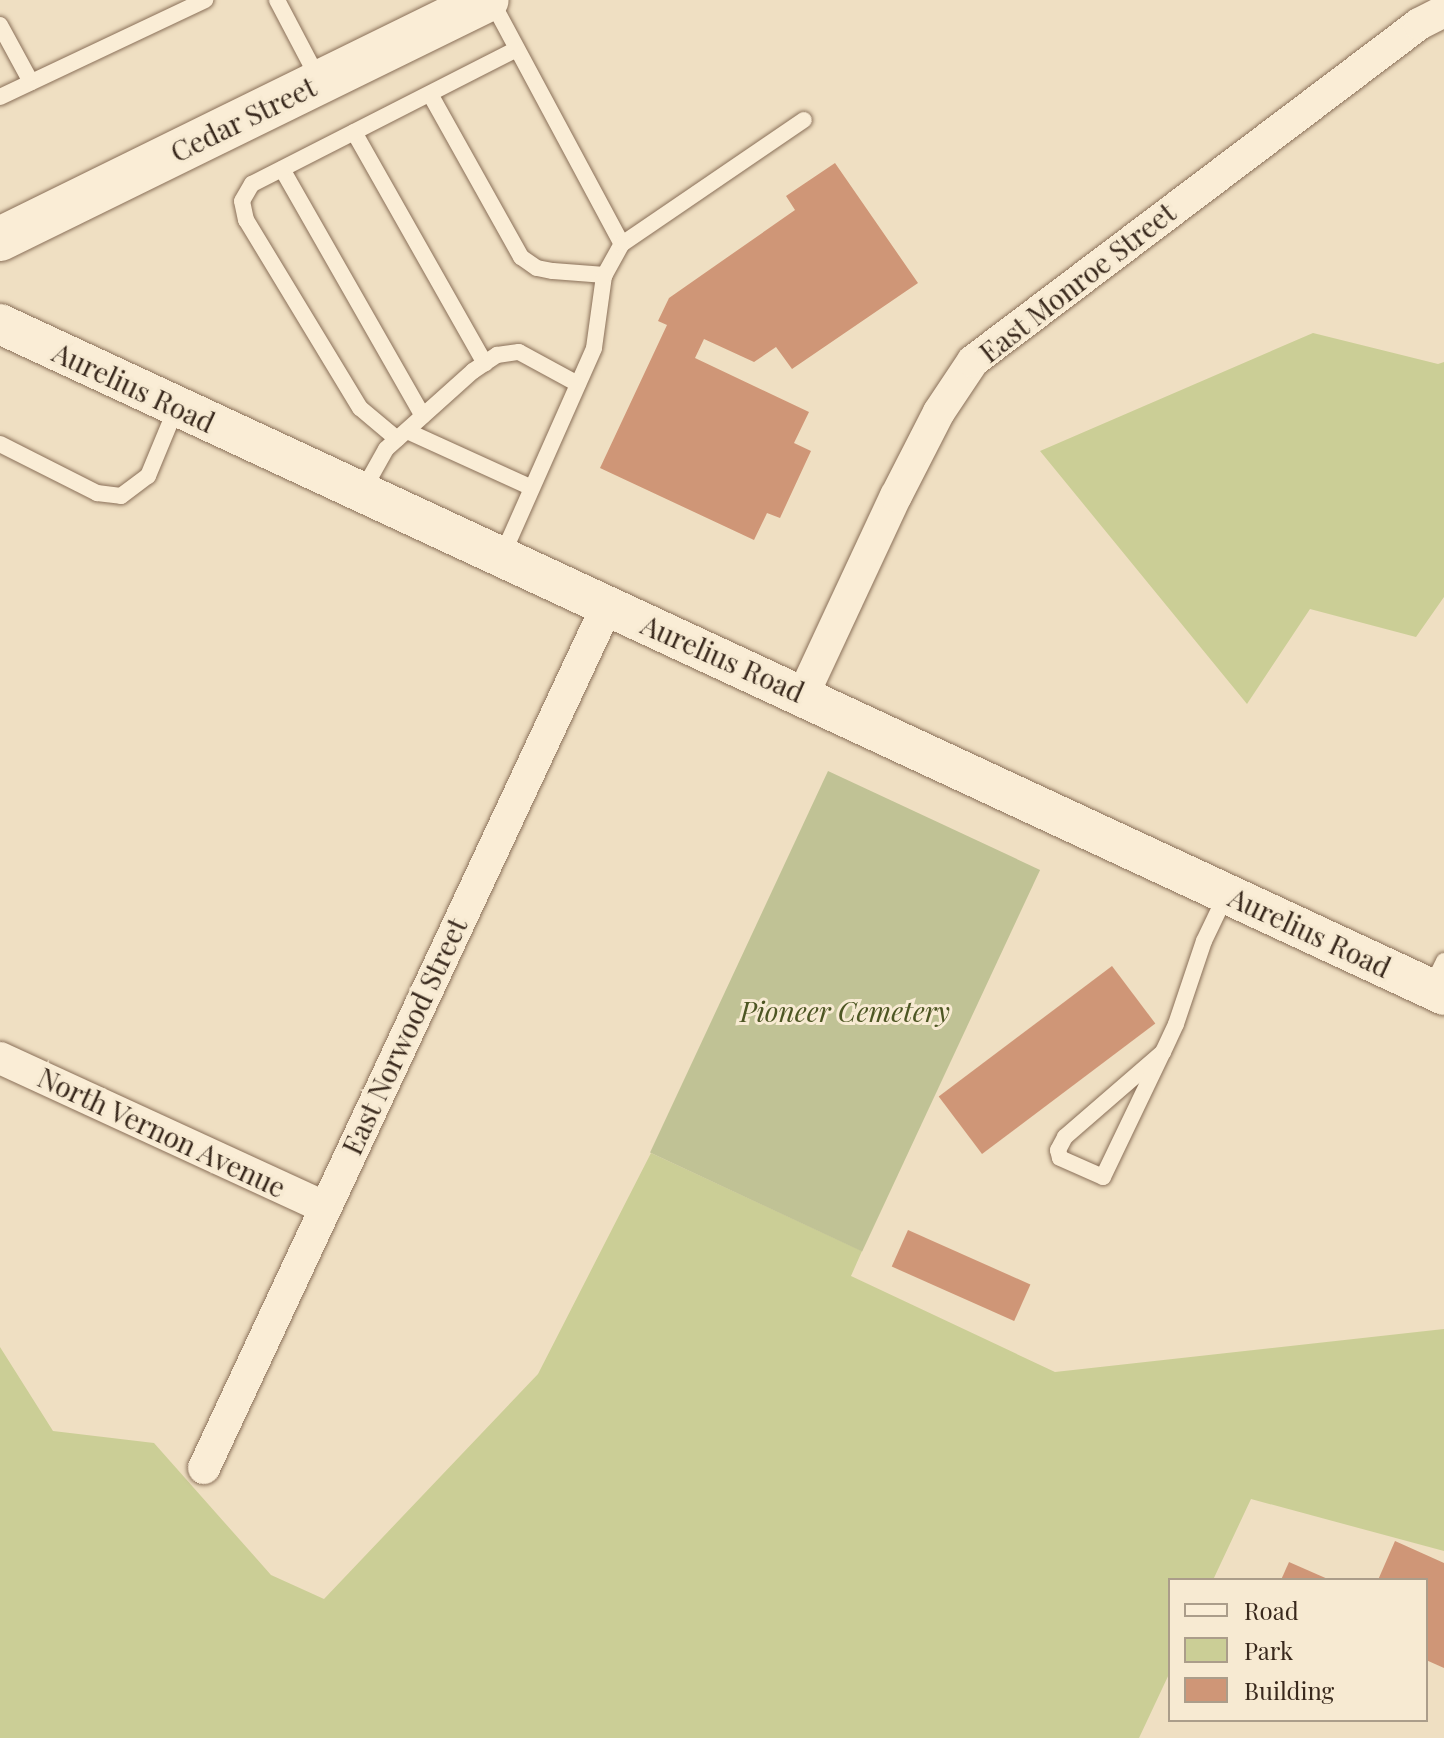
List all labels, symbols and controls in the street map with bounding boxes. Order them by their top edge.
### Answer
street label: Cedar Street [165,69,321,169]
street label: East Monroe Street [972,195,1182,369]
street label: Aurelius Road [48,335,220,439]
street label: Aurelius Road [636,607,810,709]
street label: Aurelius Road [1224,880,1396,984]
street label: East Norwood Street [334,912,474,1160]
park label: Pioneer Cemetery [740,994,950,1028]
street label: North Vernon Avenue [32,1059,292,1205]
legend [1168,1578,1428,1722]
text: Road [1244,1594,1299,1626]
text: Park [1244,1634,1293,1666]
text: Building [1244,1674,1334,1706]

